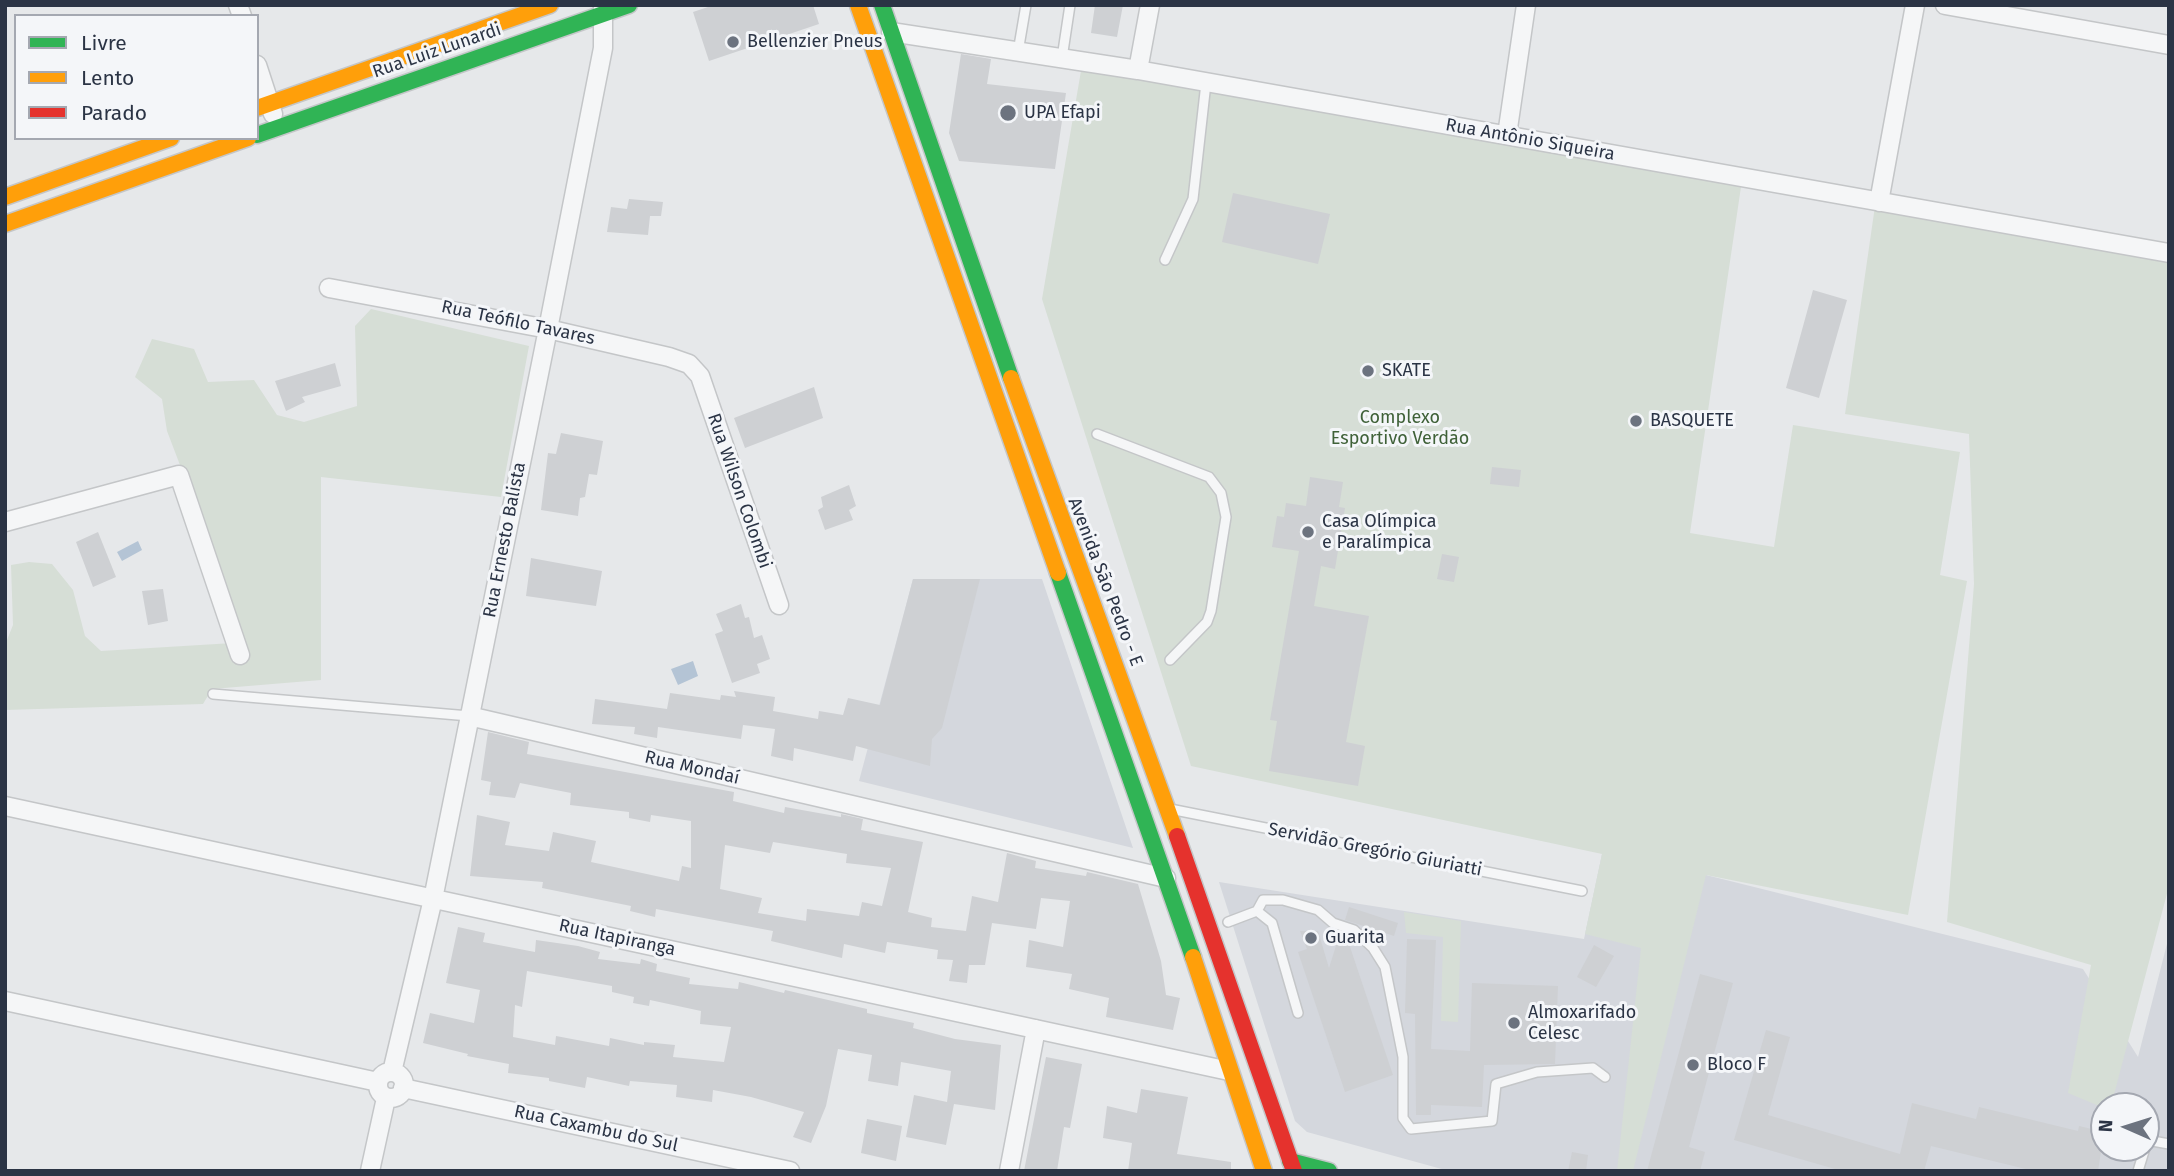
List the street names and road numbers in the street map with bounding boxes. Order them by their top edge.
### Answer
street label: Rua Luiz Lunardi [370,19,504,83]
street label: Rua Antônio Siqueira [1444,114,1616,166]
street label: Rua Teófilo Tavares [439,296,597,350]
street label: Rua Wilson Colombi [702,411,776,571]
street label: Rua Ernesto Balista [479,460,531,620]
street label: Avenida São Pedro - E [1063,495,1147,669]
street label: Rua Mondaí [642,747,742,789]
street label: Servidão Gregório Giuriatti [1266,819,1484,881]
street label: Rua Itapiranga [557,915,677,961]
street label: Rua Caxambu do Sul [512,1101,680,1157]

